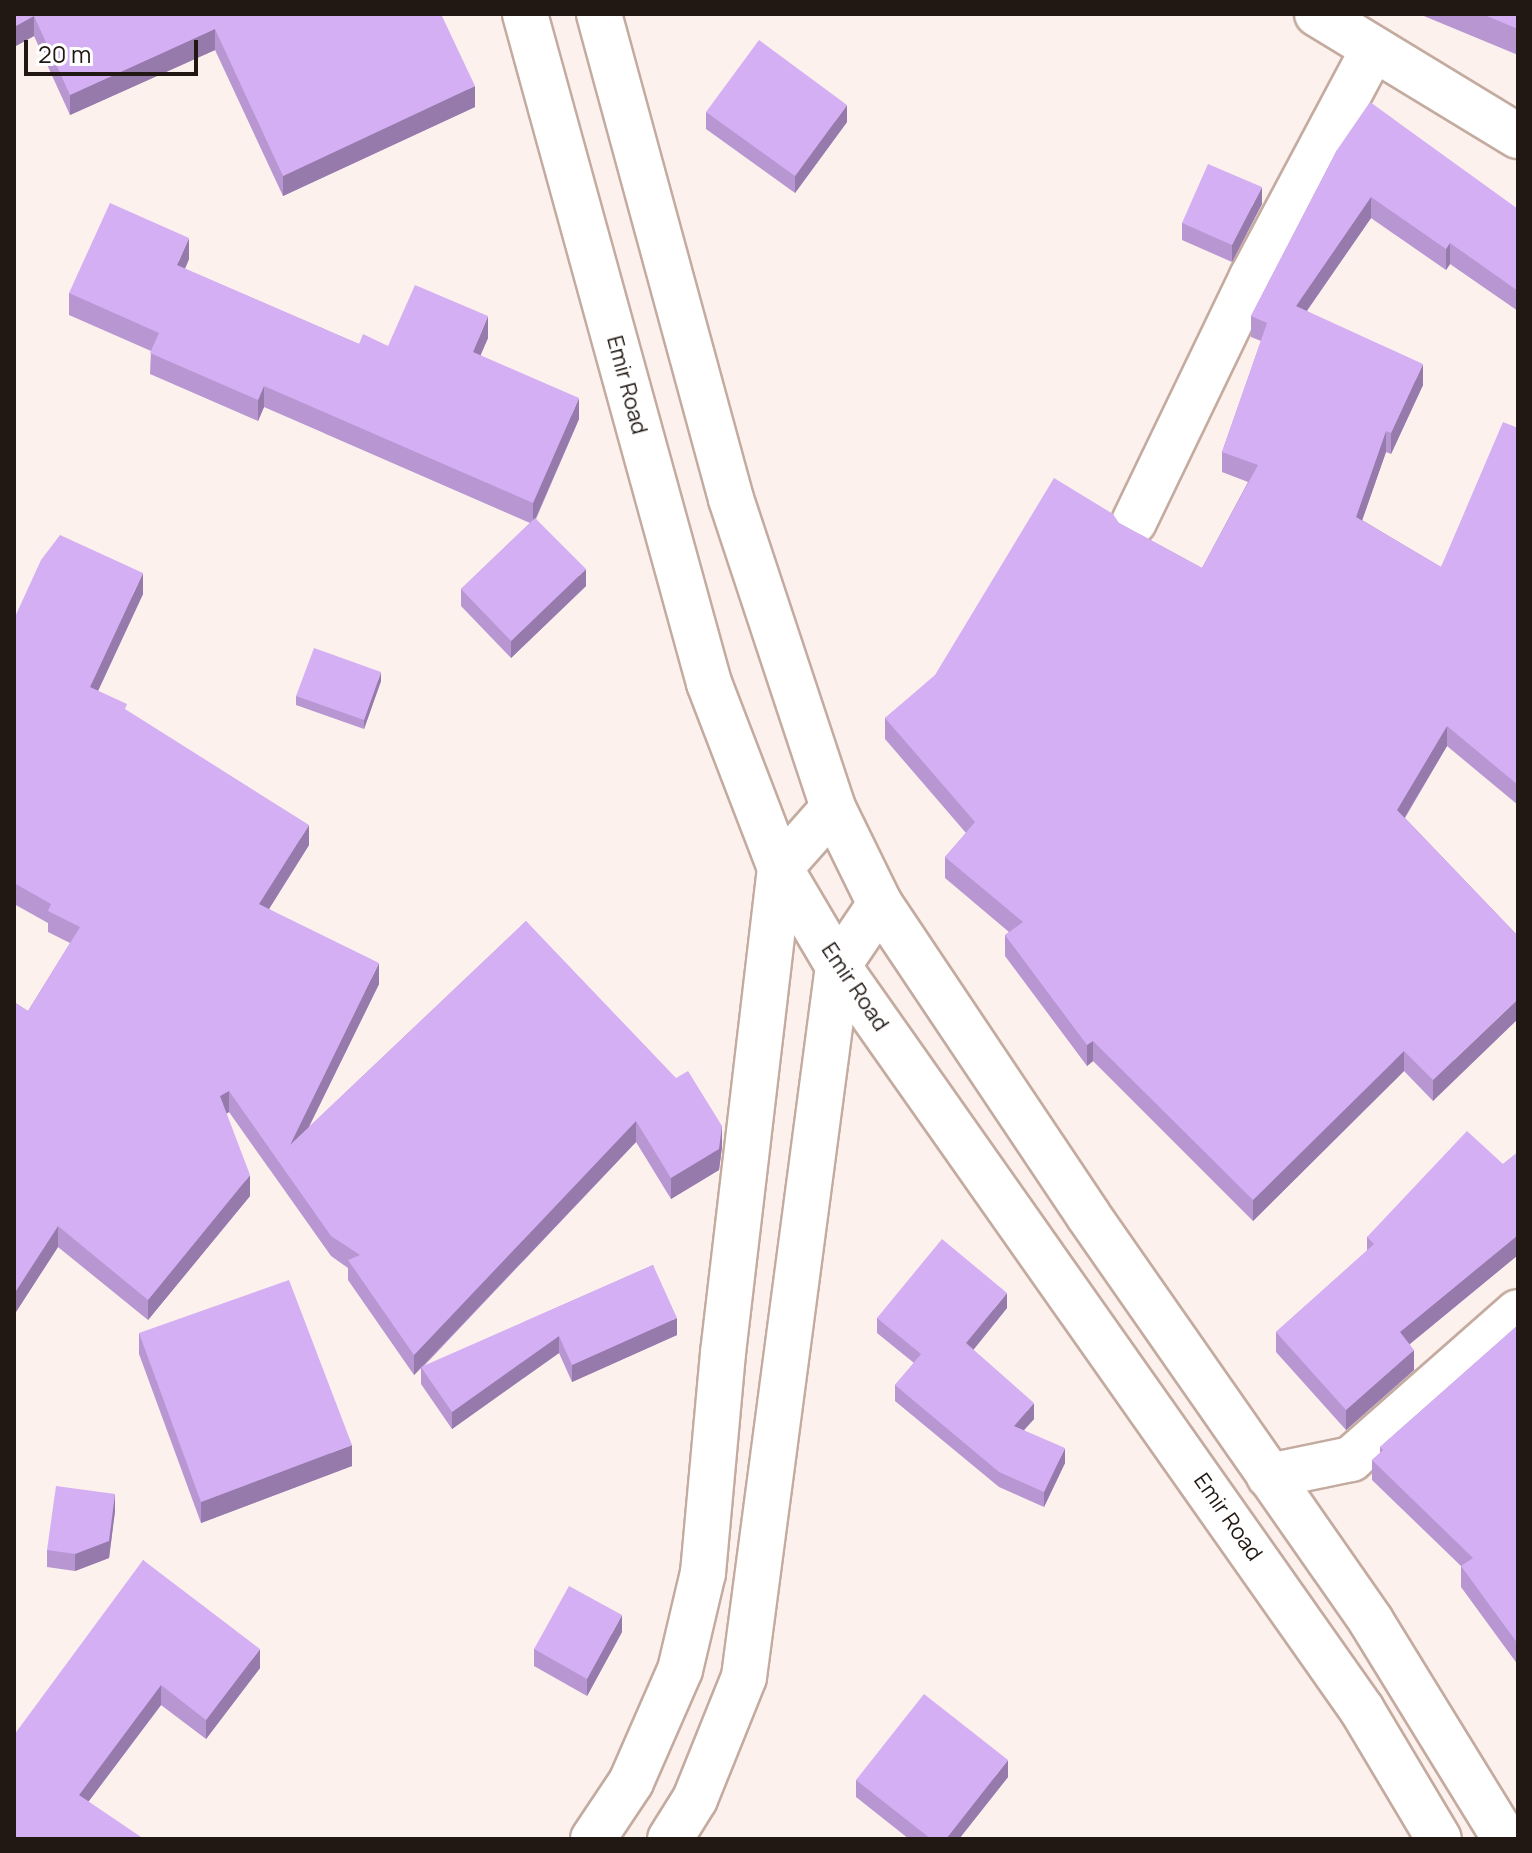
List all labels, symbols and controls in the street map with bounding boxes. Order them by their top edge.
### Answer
scale bar [28,24,202,74]
text: 20 m [38,37,91,70]
street label: Emir Road [601,333,653,437]
street label: Emir Road [816,938,894,1036]
street label: Emir Road [1188,1468,1268,1566]

